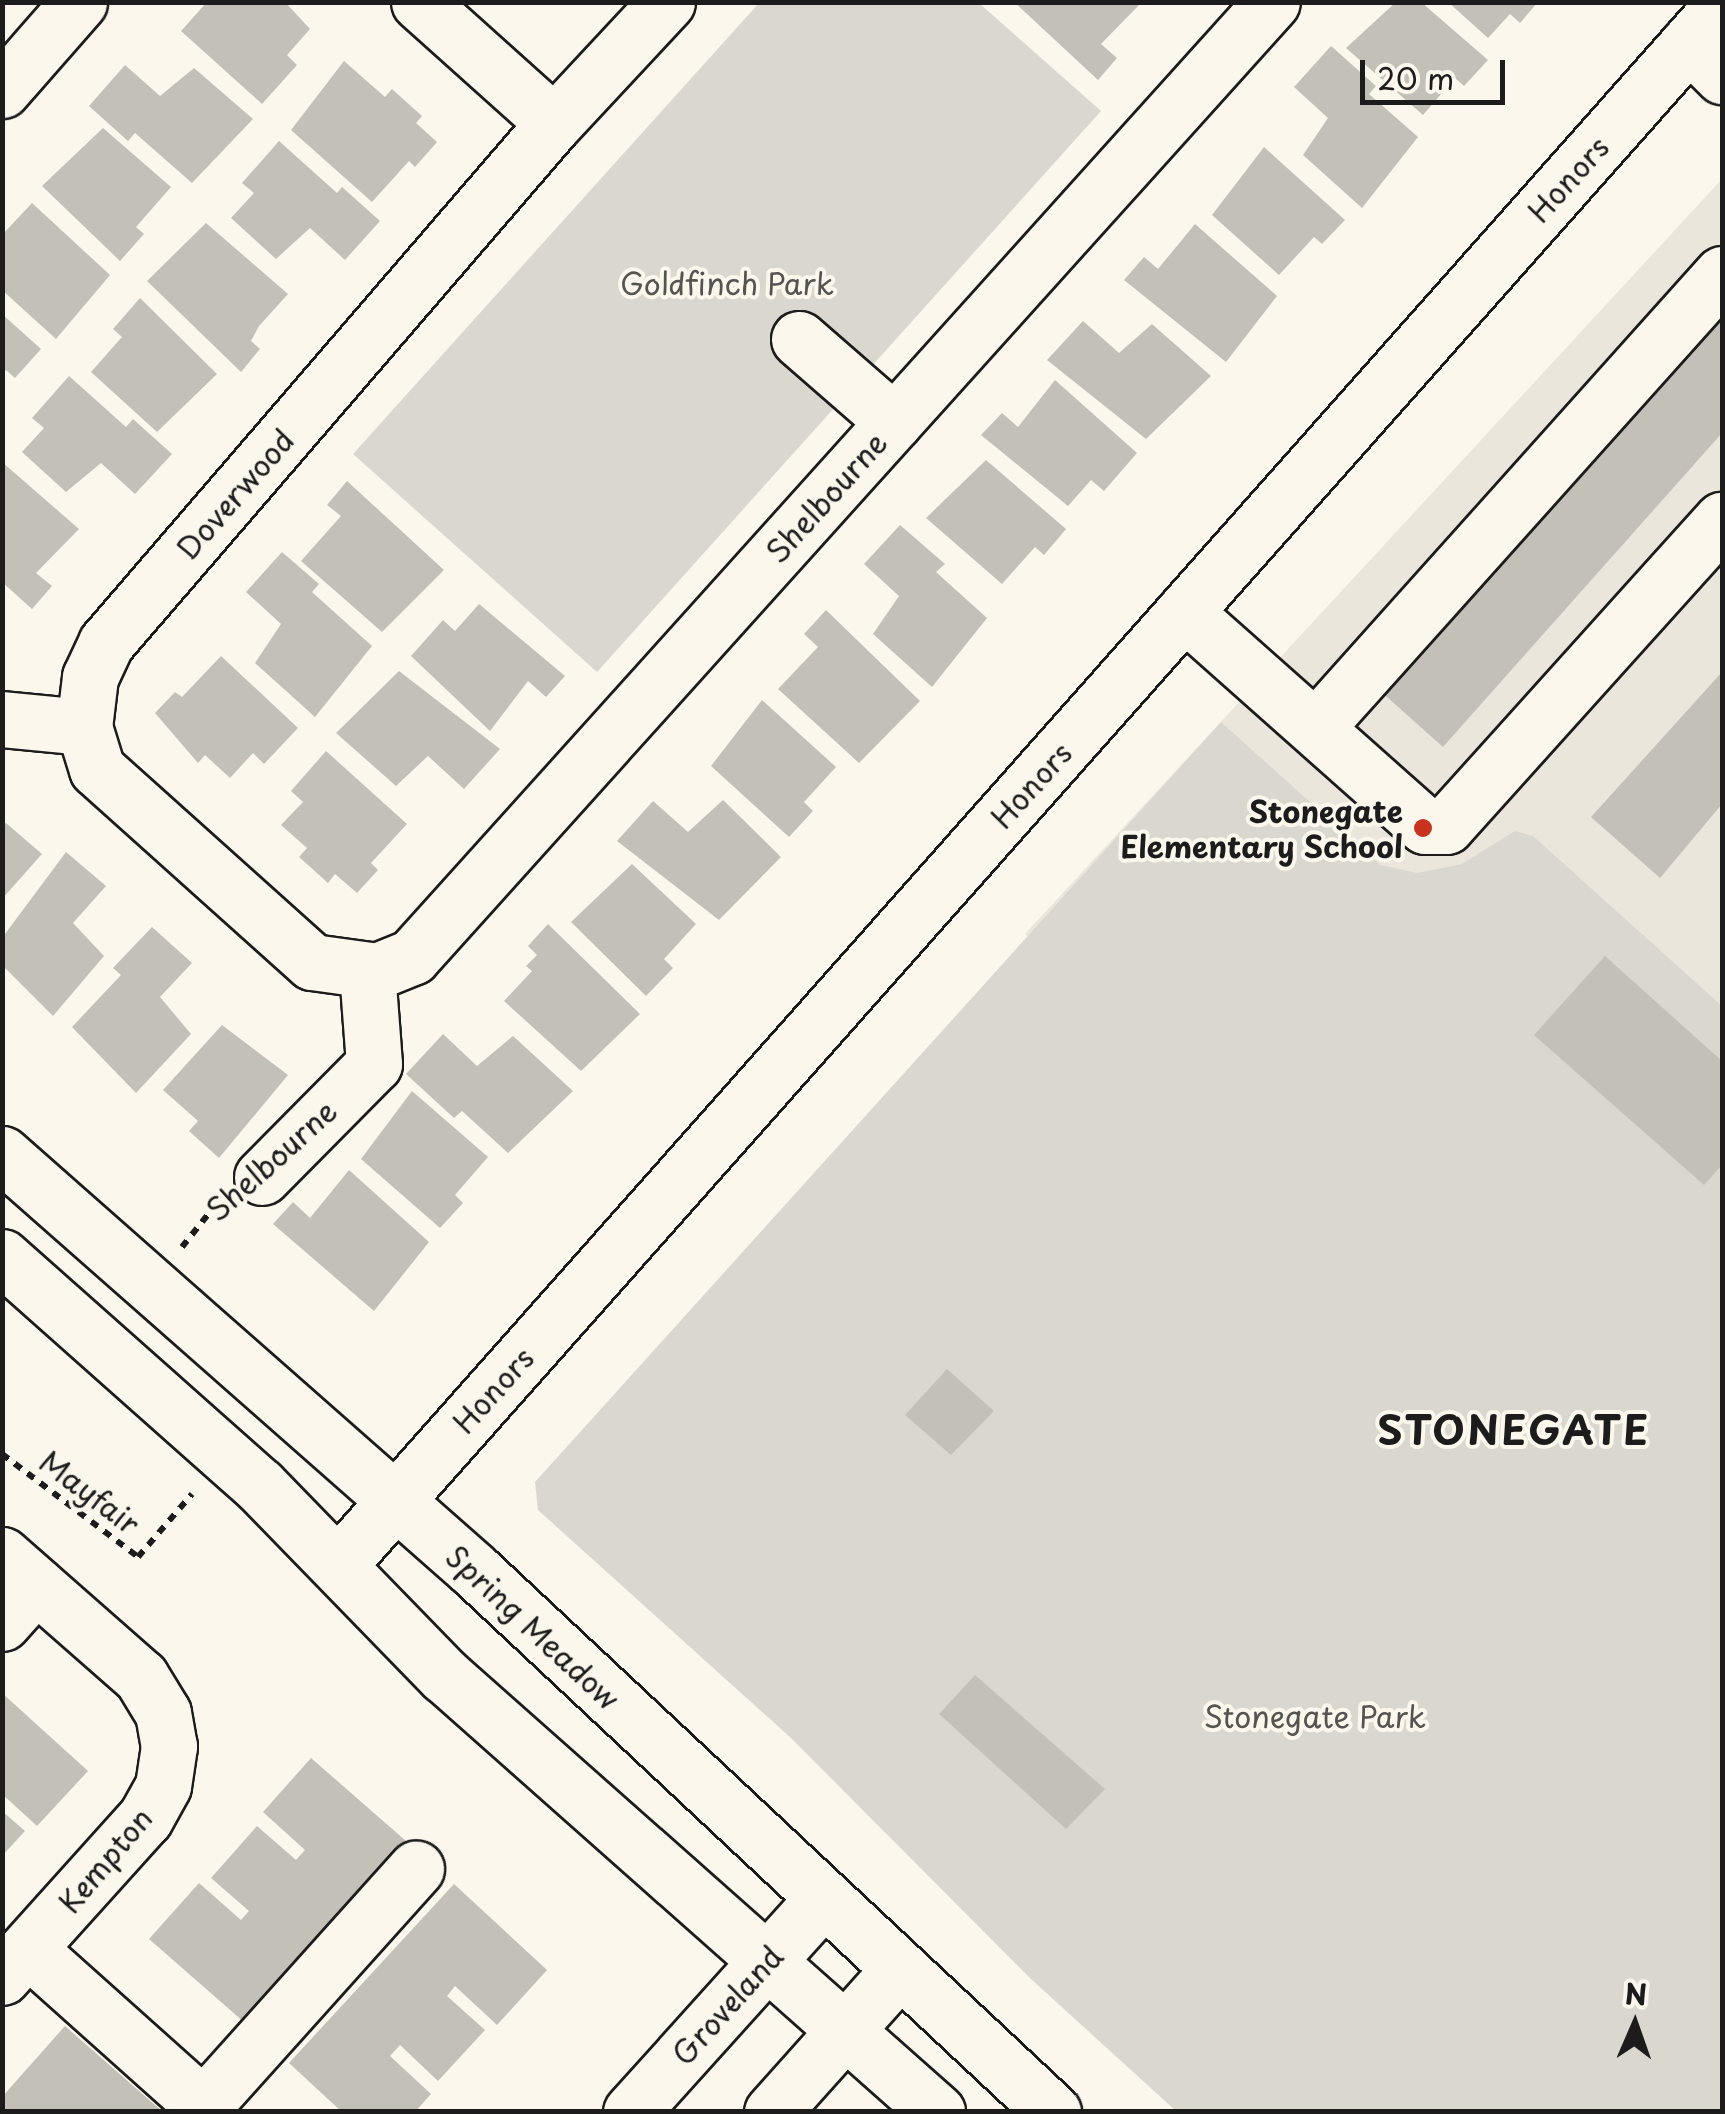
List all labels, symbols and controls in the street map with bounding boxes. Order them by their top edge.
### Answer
scale bar [1365,40,1510,102]
text: 20 m [1377,55,1454,100]
street label: Honors [1520,129,1616,229]
park label: Goldfinch Park [620,265,834,301]
street label: Doverwood [169,422,301,566]
street label: Shelbourne [758,424,894,570]
street label: Honors [983,735,1079,835]
place label: Stonegate Elementary School [1120,793,1403,864]
marker: Stonegate Elementary School [1412,817,1434,839]
street label: Shelbourne [198,1092,344,1228]
street label: Honors [445,1340,541,1440]
district label: STONEGATE [1378,1405,1650,1453]
street label: Mayfair [33,1443,147,1541]
street label: Spring Meadow [439,1538,627,1716]
park label: Stonegate Park [1204,1698,1426,1734]
street label: Kempton [51,1800,159,1920]
street label: Groveland [664,1938,790,2072]
text: N [1624,1972,1648,2015]
north arrow [1585,1974,1685,2074]

